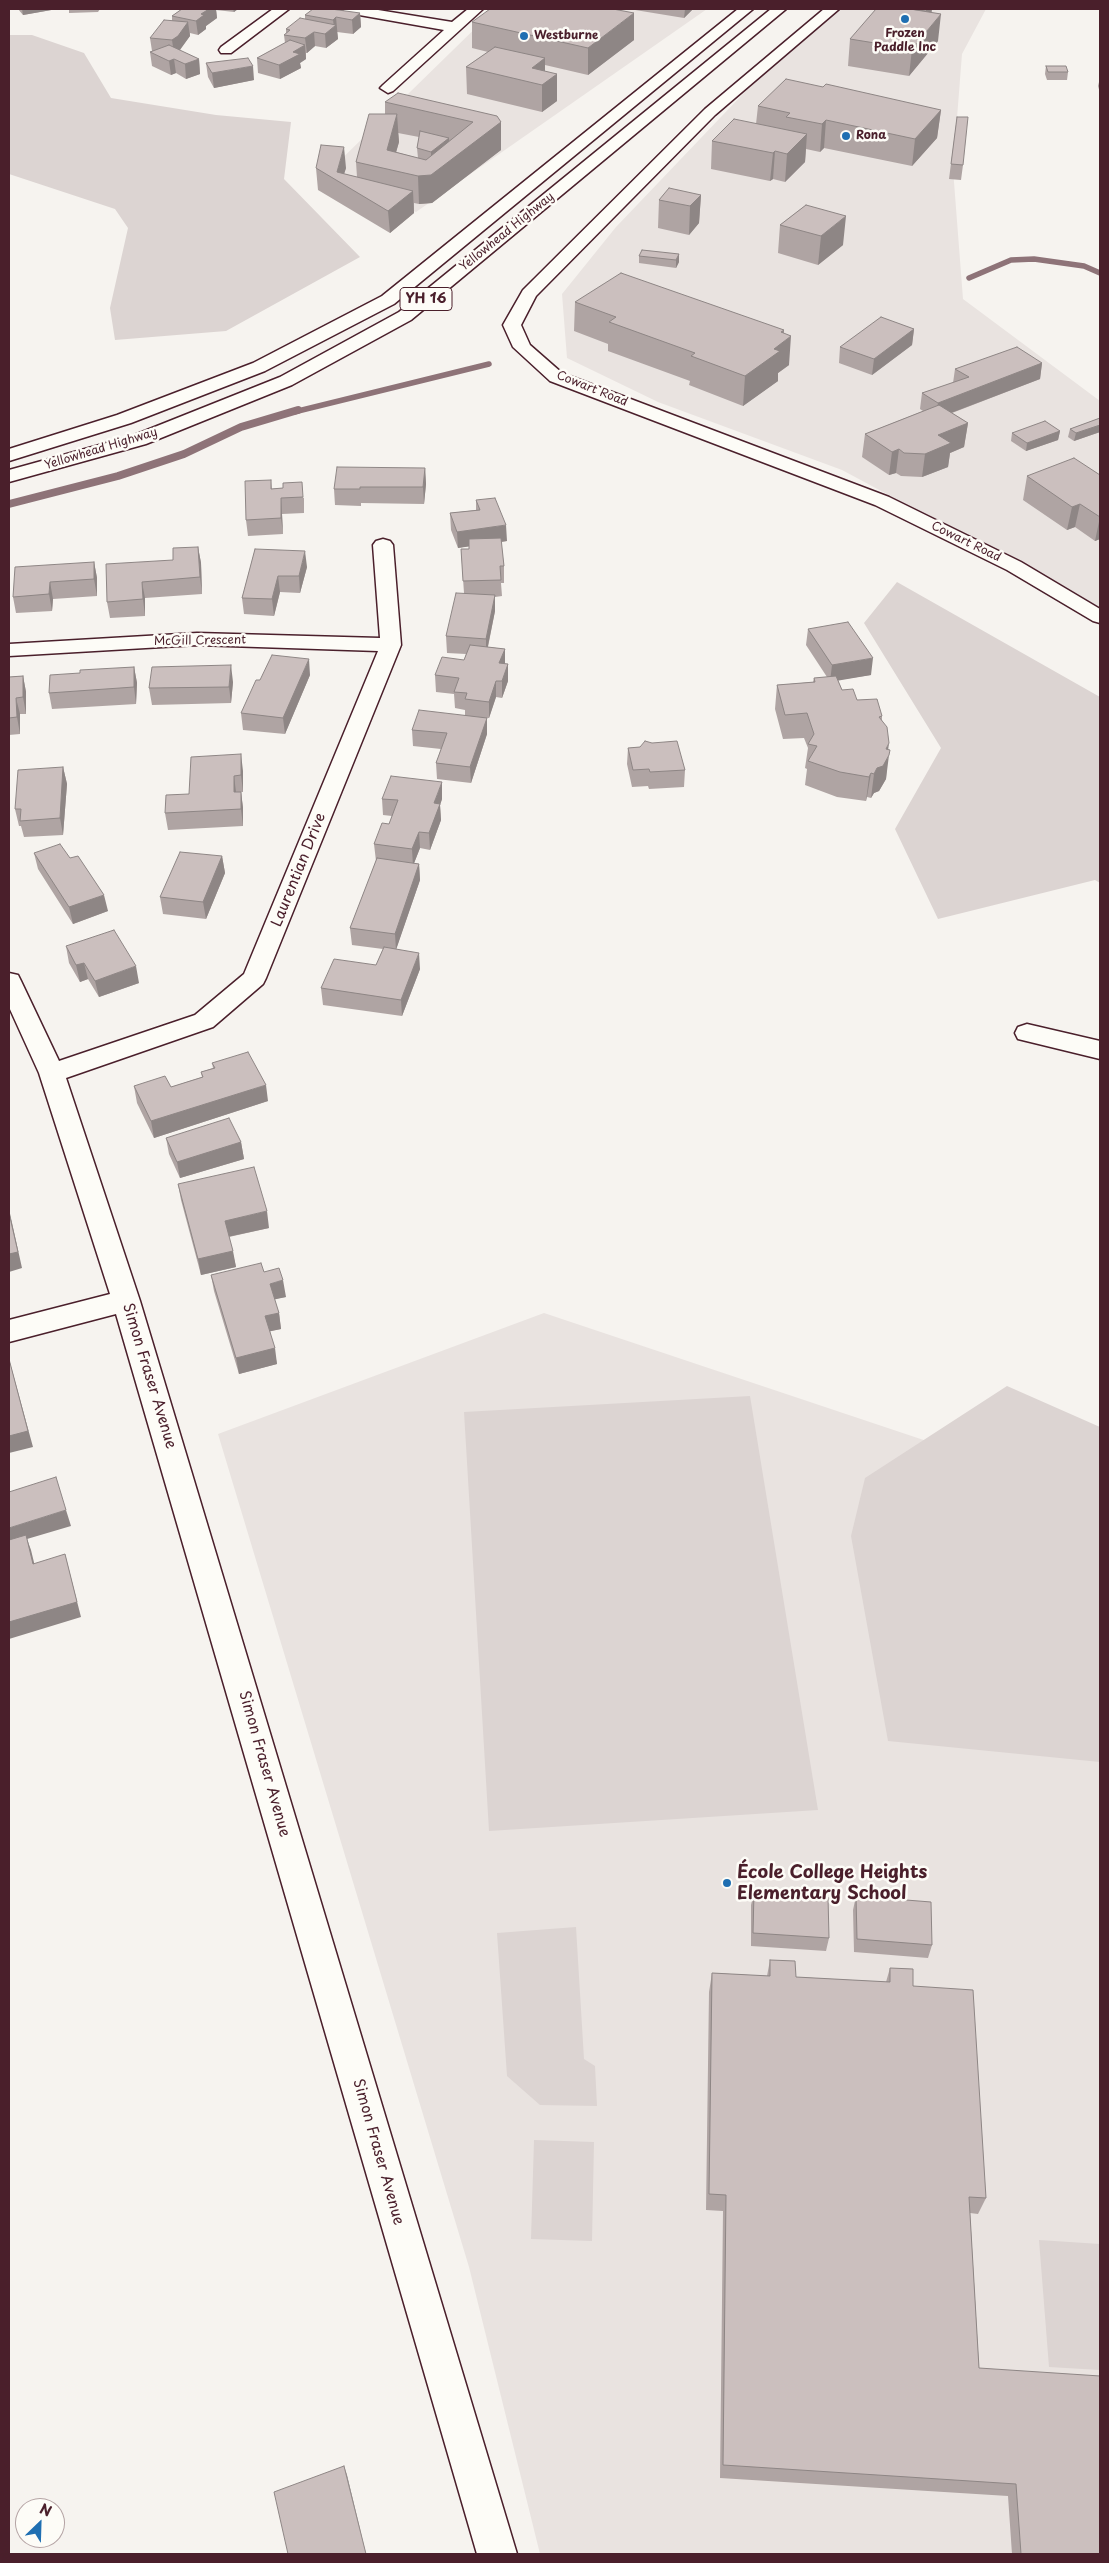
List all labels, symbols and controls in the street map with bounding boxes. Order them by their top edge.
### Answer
marker: Frozen Paddle Inc [899,13,911,25]
place label: Frozen Paddle Inc [874,27,936,55]
place label: Westburne [534,29,598,43]
marker: Westburne [518,30,530,42]
place label: Rona [856,129,886,143]
marker: Rona [840,130,852,142]
street label: Yellowhead Highway [457,190,557,274]
road number: YH 16 [400,288,452,310]
street label: Cowart Road [554,368,630,410]
street label: Yellowhead Highway [43,425,159,473]
street label: Cowart Road [929,519,1003,565]
street label: McGill Crescent [154,633,246,649]
street label: Laurentian Drive [268,811,330,929]
street label: Simon Fraser Avenue [118,1301,180,1451]
street label: Simon Fraser Avenue [235,1689,293,1839]
place label: École College Heights Elementary School [737,1862,927,1905]
marker: École College Heights Elementary School [721,1877,733,1889]
street label: Simon Fraser Avenue [349,2077,407,2227]
north arrow [15,2498,65,2548]
text: N [37,2498,55,2522]

